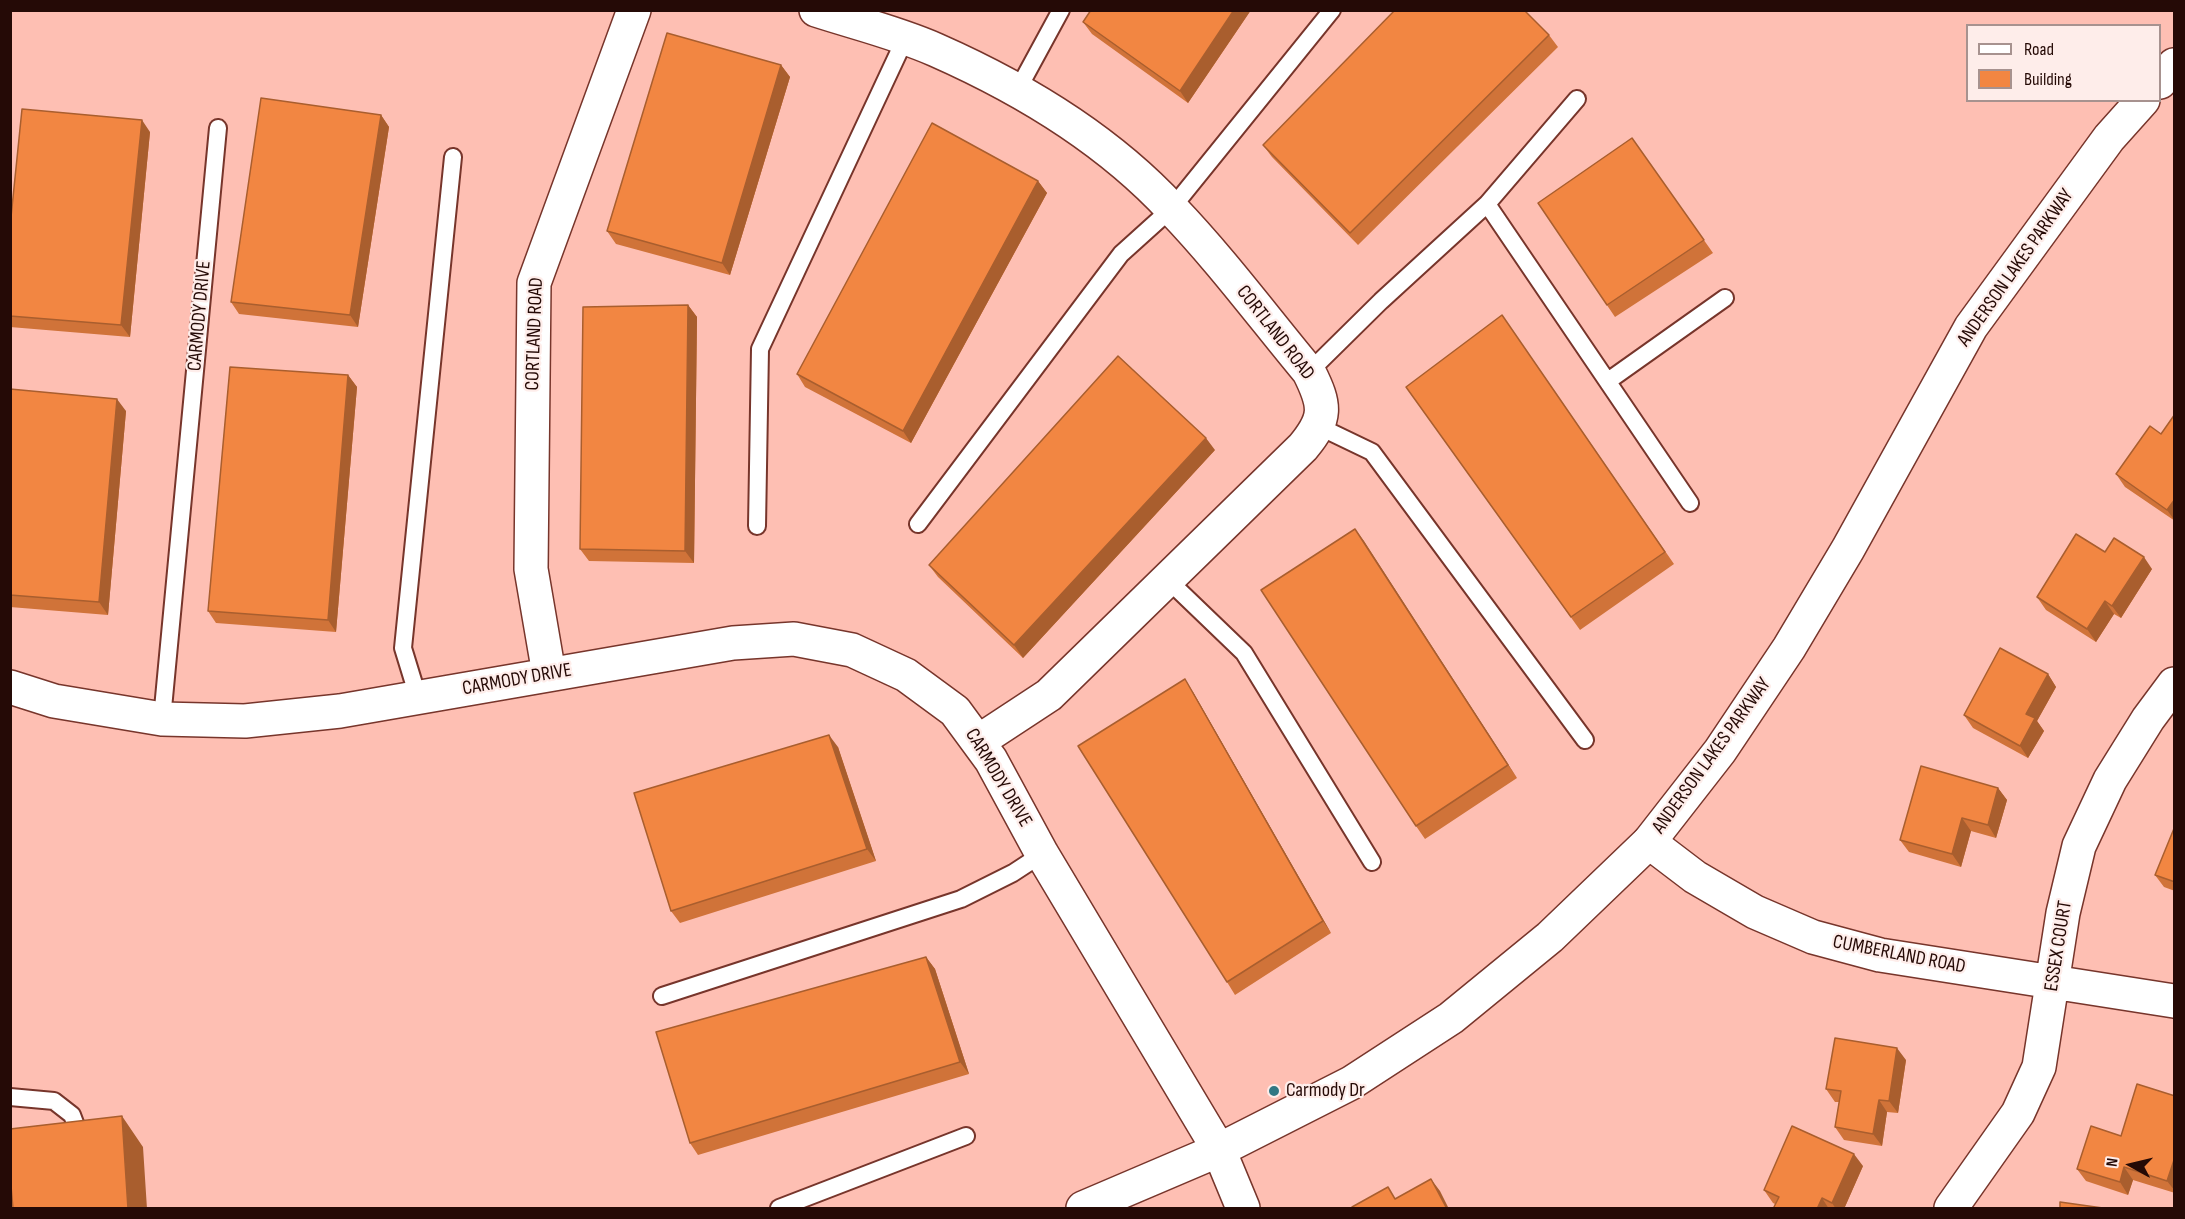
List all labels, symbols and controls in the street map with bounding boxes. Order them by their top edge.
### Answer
legend [1966,24,2161,102]
text: Road [2024,39,2054,60]
text: Building [2024,69,2072,90]
street label: ANDERSON LAKES PARKWAY [1953,185,2079,351]
street label: CARMODY DRIVE [183,260,217,372]
street label: CORTLAND ROAD [521,277,549,391]
street label: CORTLAND ROAD [1231,281,1319,385]
street label: CARMODY DRIVE [460,659,574,701]
street label: ANDERSON LAKES PARKWAY [1647,673,1777,839]
street label: CARMODY DRIVE [959,724,1037,832]
street label: ESSEX COURT [2040,899,2078,993]
street label: CUMBERLAND ROAD [1831,930,1967,980]
place label: Carmody Dr [1286,1079,1365,1103]
marker: Carmody Dr [1267,1084,1281,1098]
north arrow [2101,1135,2161,1195]
text: N [2103,1157,2123,1168]

